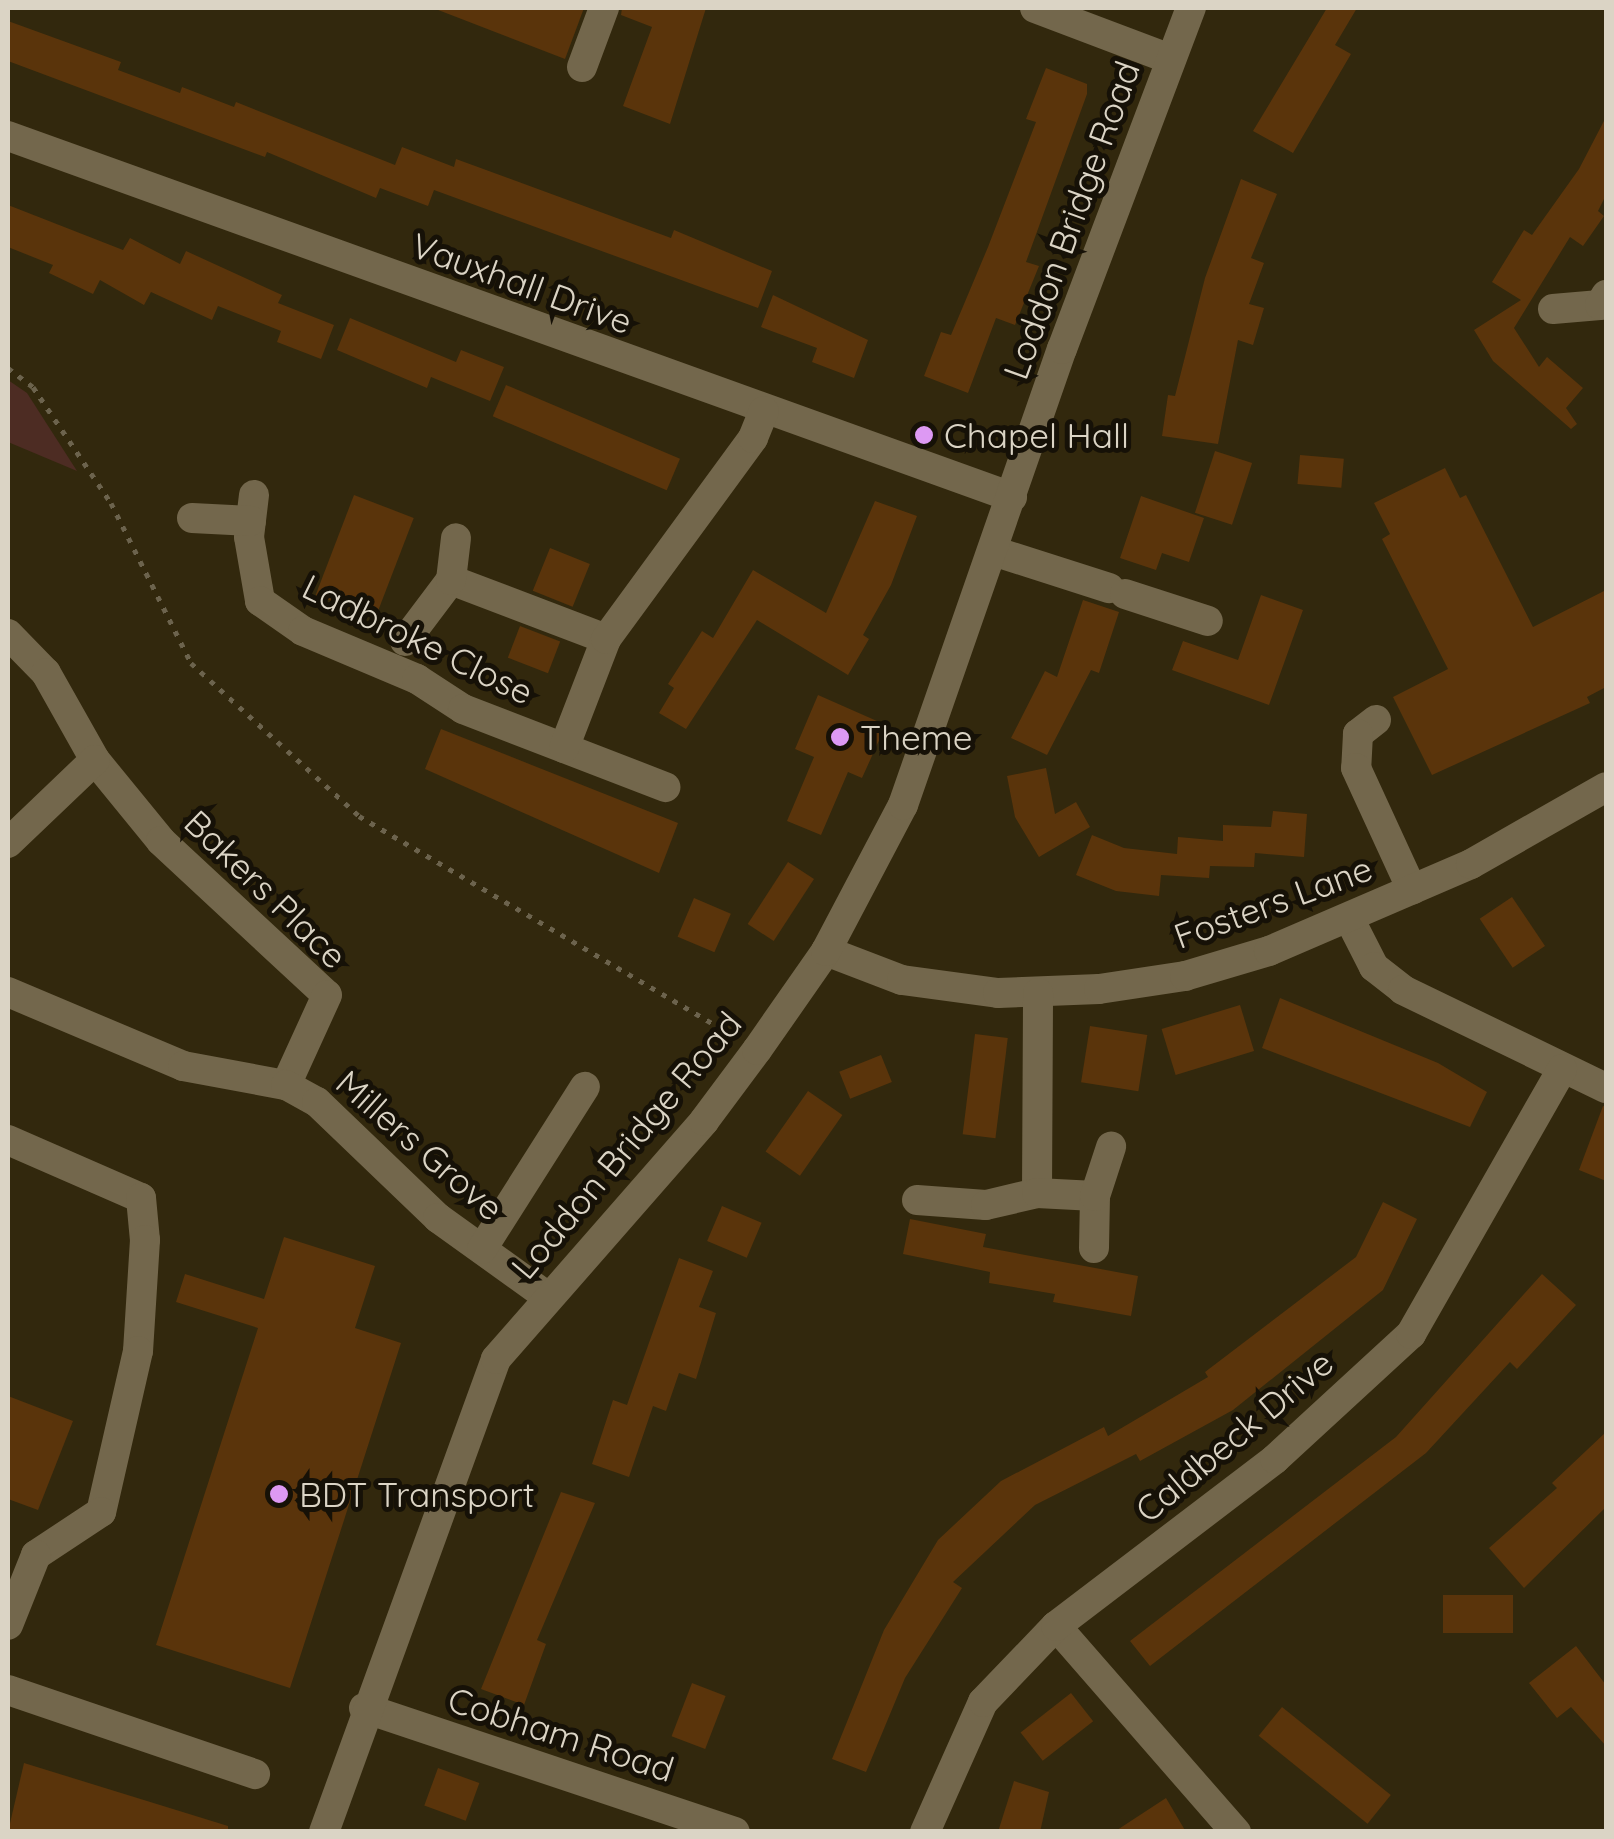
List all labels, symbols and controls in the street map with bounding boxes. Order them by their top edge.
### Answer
street label: Loddon Bridge Road [994,55,1148,385]
street label: Vauxhall Drive [406,224,638,342]
place label: Chapel Hall [944,414,1129,456]
marker: Chapel Hall [913,424,935,446]
street label: Ladbroke Close [296,565,540,713]
place label: Theme [860,716,972,758]
marker: Theme [829,726,851,748]
street label: Bakers Place [176,801,356,977]
street label: Fosters Lane [1168,847,1378,957]
street label: Loddon Bridge Road [502,1003,750,1287]
street label: Millers Grove [328,1061,512,1229]
street label: Caldbeck Drive [1127,1341,1341,1531]
place label: BDT Transport [299,1473,535,1515]
marker: BDT Transport [268,1483,290,1505]
street label: Cobham Road [443,1678,679,1790]

